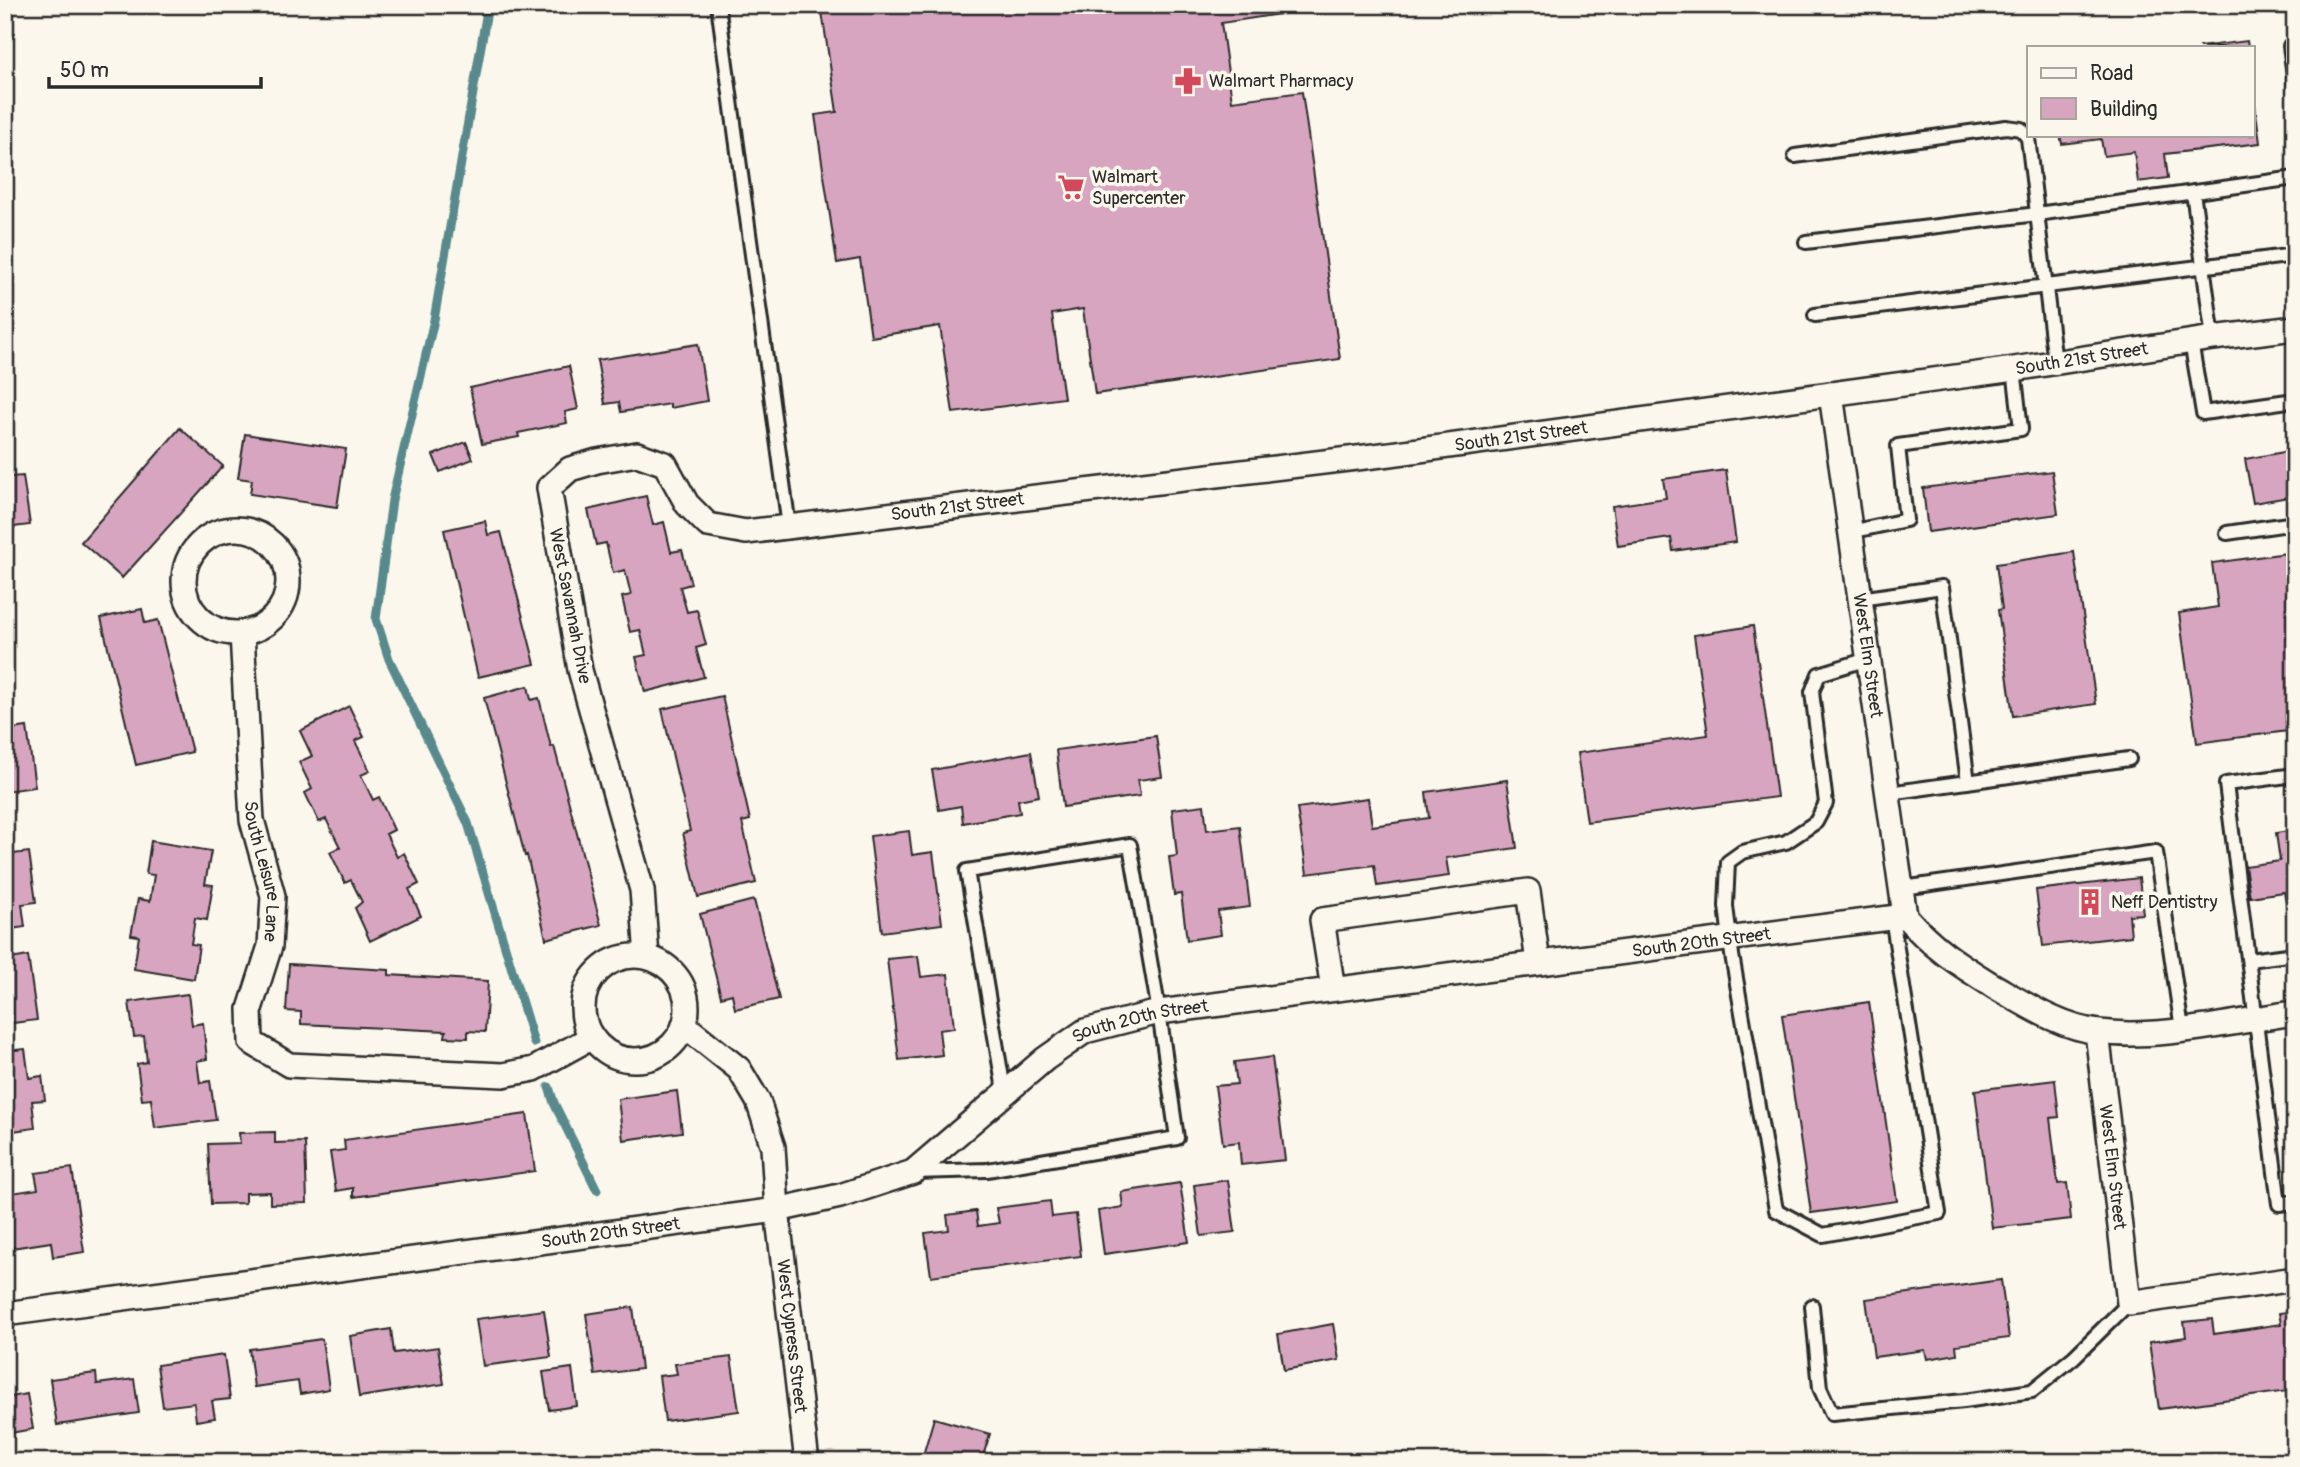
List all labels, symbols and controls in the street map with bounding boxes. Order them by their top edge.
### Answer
scale bar [49,46,261,90]
legend [2027,46,2254,136]
text: 50 m [60,57,109,84]
text: Road [2090,60,2134,87]
pharmacy icon: Walmart Pharmacy [1173,66,1203,96]
place label: Walmart Pharmacy [1209,70,1354,93]
text: Building [2090,96,2157,123]
place label: Walmart Supercenter [1092,166,1186,210]
supermarket icon: Walmart Supercenter [1056,172,1086,202]
street label: South 21st Street [2014,337,2150,380]
street label: South 21st Street [1453,416,1590,457]
street label: South 21st Street [889,487,1026,526]
street label: West Savannah Drive [544,526,596,686]
street label: West Elm Street [1848,591,1888,720]
street label: South Leisure Lane [239,800,285,943]
building icon: Neff Dentistry [2075,887,2105,917]
place label: Neff Dentistry [2111,891,2218,914]
street label: South 20th Street [1630,922,1773,963]
street label: South 20th Street [1067,994,1210,1048]
street label: West Elm Street [2094,1103,2132,1232]
street label: South 20th Street [540,1212,682,1253]
street label: West Cypress Street [771,1258,813,1415]

